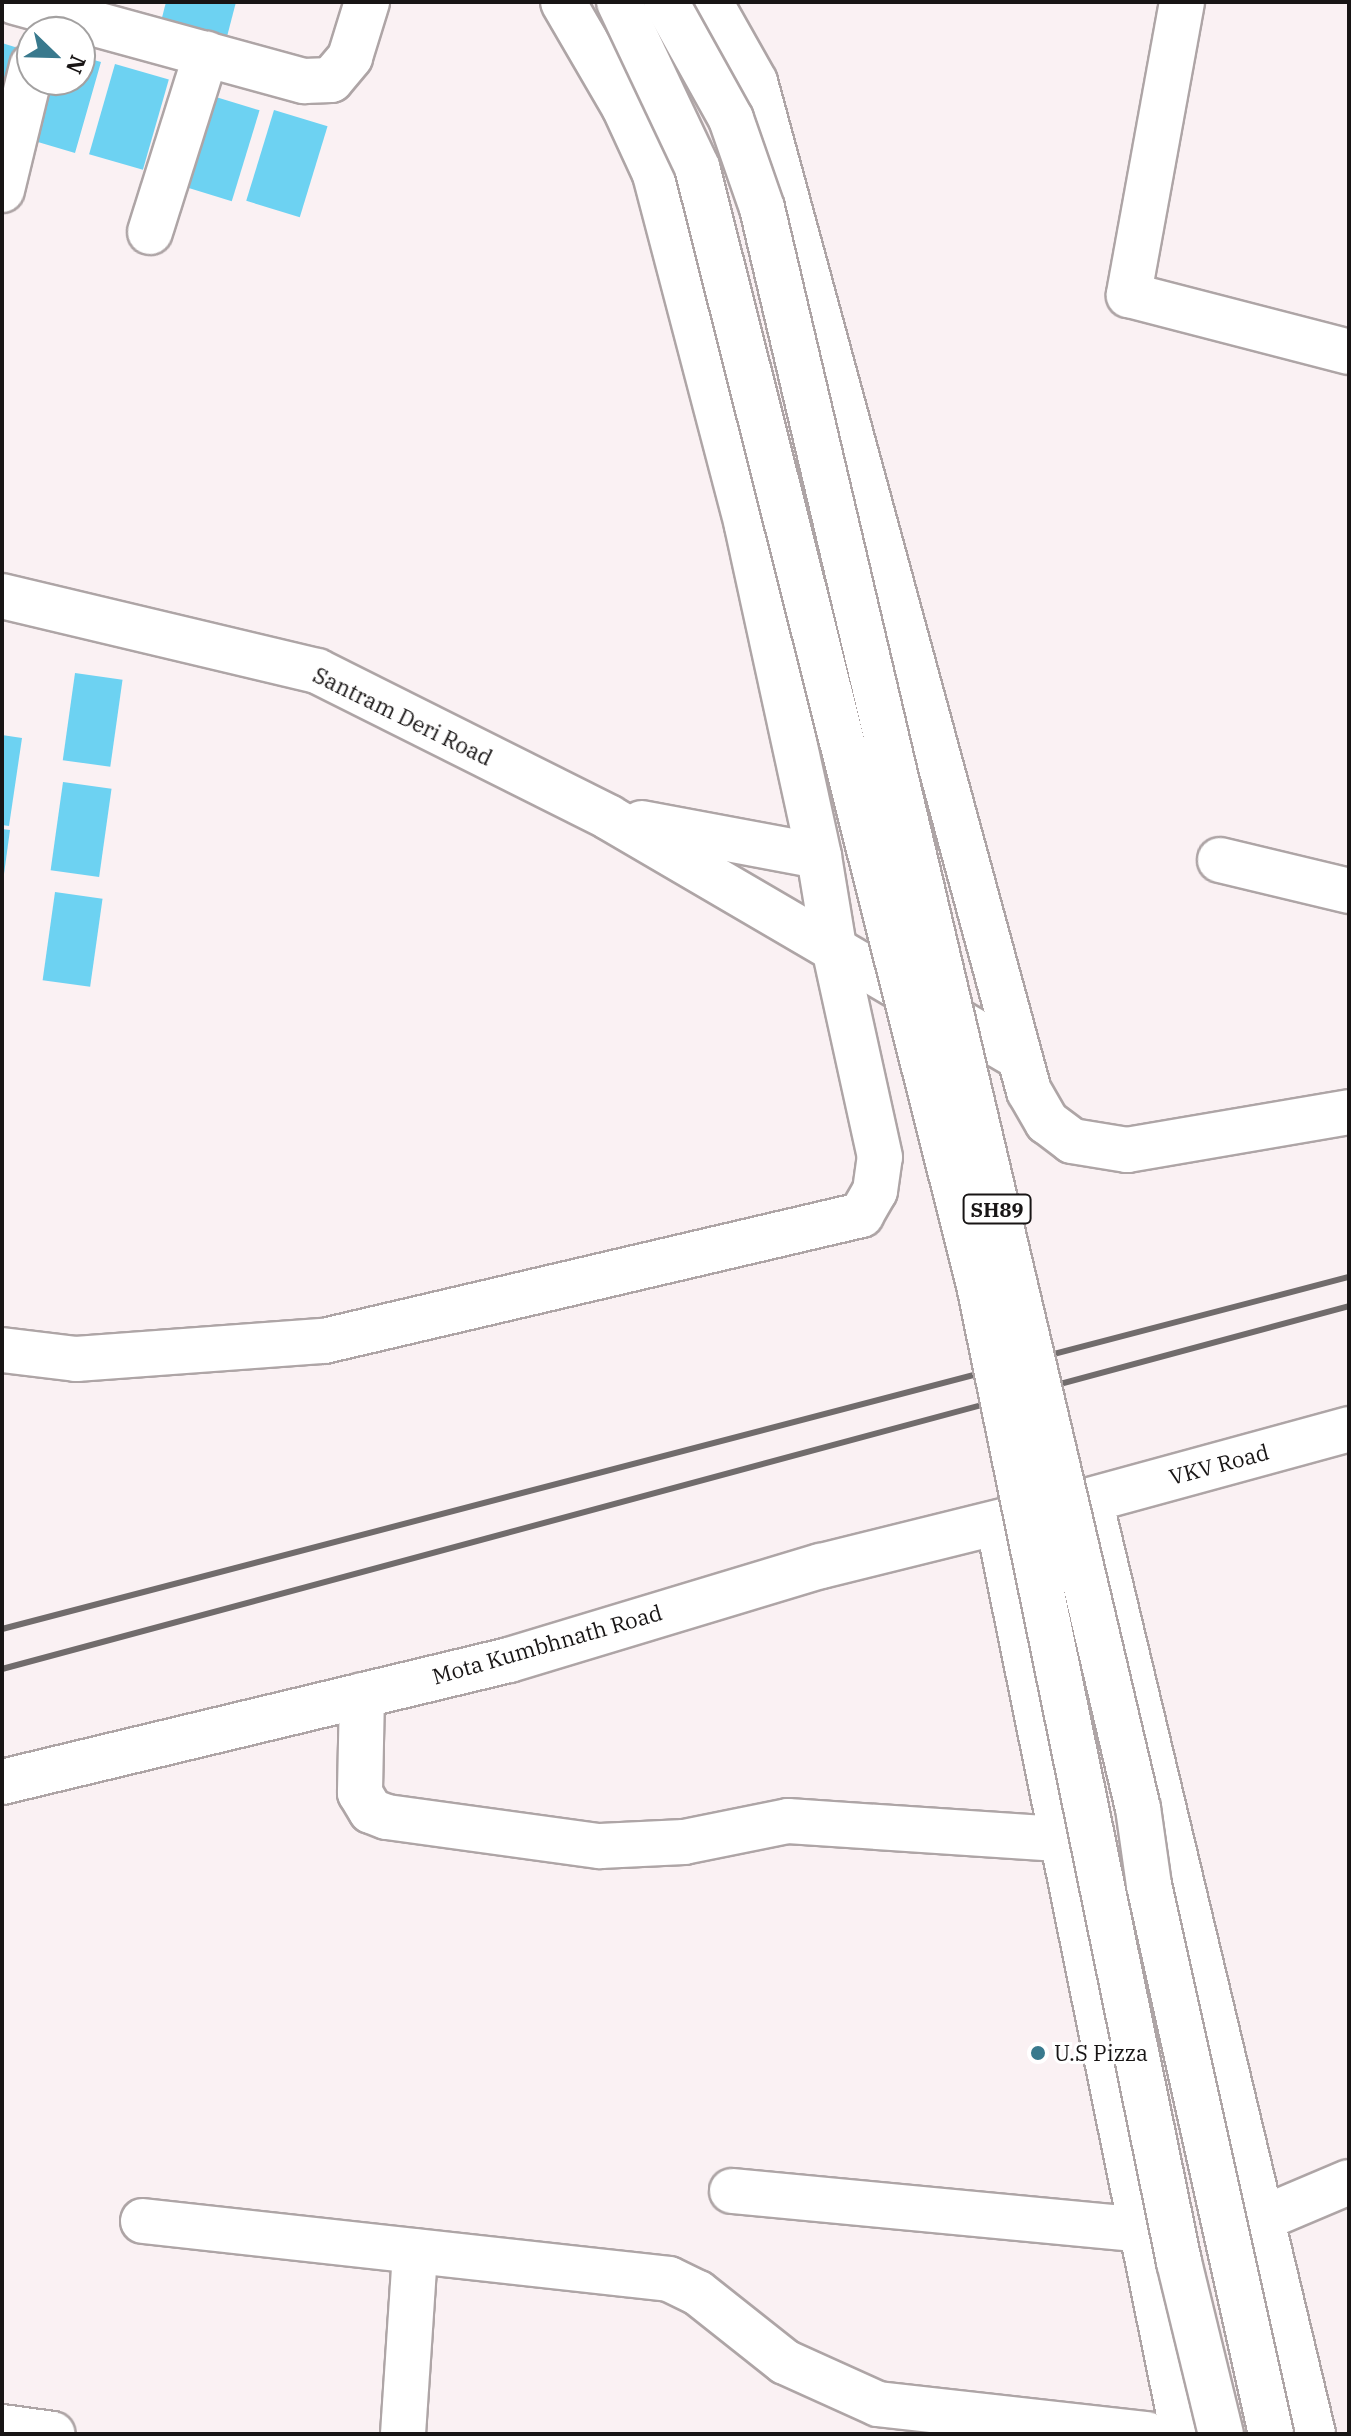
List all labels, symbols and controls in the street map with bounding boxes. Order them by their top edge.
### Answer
north arrow [16,16,96,96]
text: N [60,51,93,78]
street label: Santram Deri Road [309,661,497,771]
road number: SH89 [961,1193,1033,1225]
street label: VKV Road [1166,1438,1272,1490]
street label: Mota Kumbhnath Road [429,1599,665,1689]
place label: U.S Pizza [1054,2040,1148,2066]
marker: U.S Pizza [1029,2044,1047,2062]

